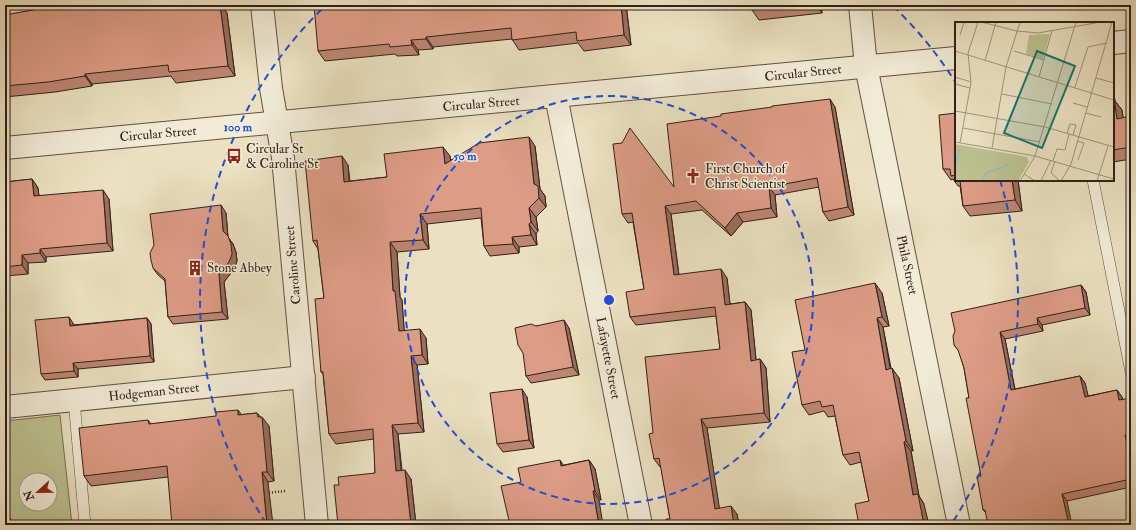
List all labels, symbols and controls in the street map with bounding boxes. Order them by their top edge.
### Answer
inset map [955,22,1114,181]
street label: Circular Street [764,61,842,85]
street label: Circular Street [442,93,520,115]
text: 100 m [224,120,253,135]
street label: Circular Street [119,123,197,145]
place label: Circular St & Caroline St [246,141,319,172]
bus stop icon: Circular St & Caroline St [225,147,243,165]
text: 50 m [453,149,477,164]
place label: First Church of Christ Scientist [705,161,788,192]
church icon: First Church of Christ Scientist [684,167,702,185]
street label: Caroline Street [282,225,304,305]
street label: Phila Street [893,234,921,296]
building icon: Stone Abbey [186,259,204,277]
place label: Stone Abbey [207,260,272,277]
centre of rings [602,293,616,307]
street label: Lafayette Street [591,316,624,401]
street label: Hodgeman Street [108,379,200,405]
north arrow [18,472,58,512]
text: N [21,487,37,503]

